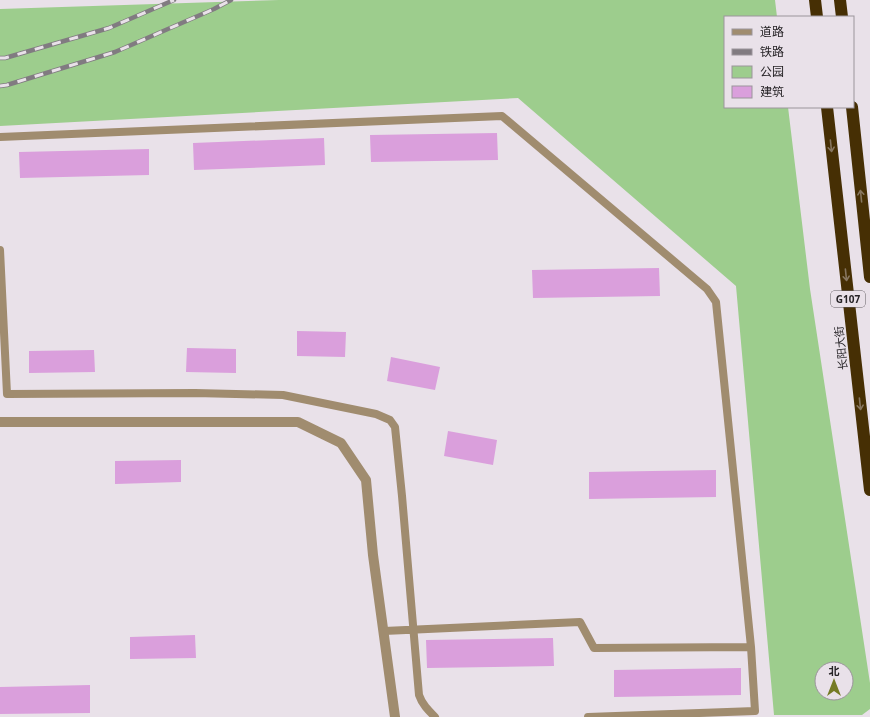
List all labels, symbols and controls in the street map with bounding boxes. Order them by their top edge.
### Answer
legend [724,16,854,108]
text: 道路 [760,23,784,40]
text: 铁路 [760,43,784,60]
text: 公园 [760,63,784,80]
text: 建筑 [760,83,784,100]
one-way arrow [827,139,835,152]
one-way arrow [858,190,865,203]
one-way arrow [842,268,849,281]
road number: G107 [831,291,865,307]
street label: 长阳大街 [831,325,850,371]
one-way arrow [856,397,864,410]
north arrow [814,661,854,701]
text: 北 [829,663,840,678]

